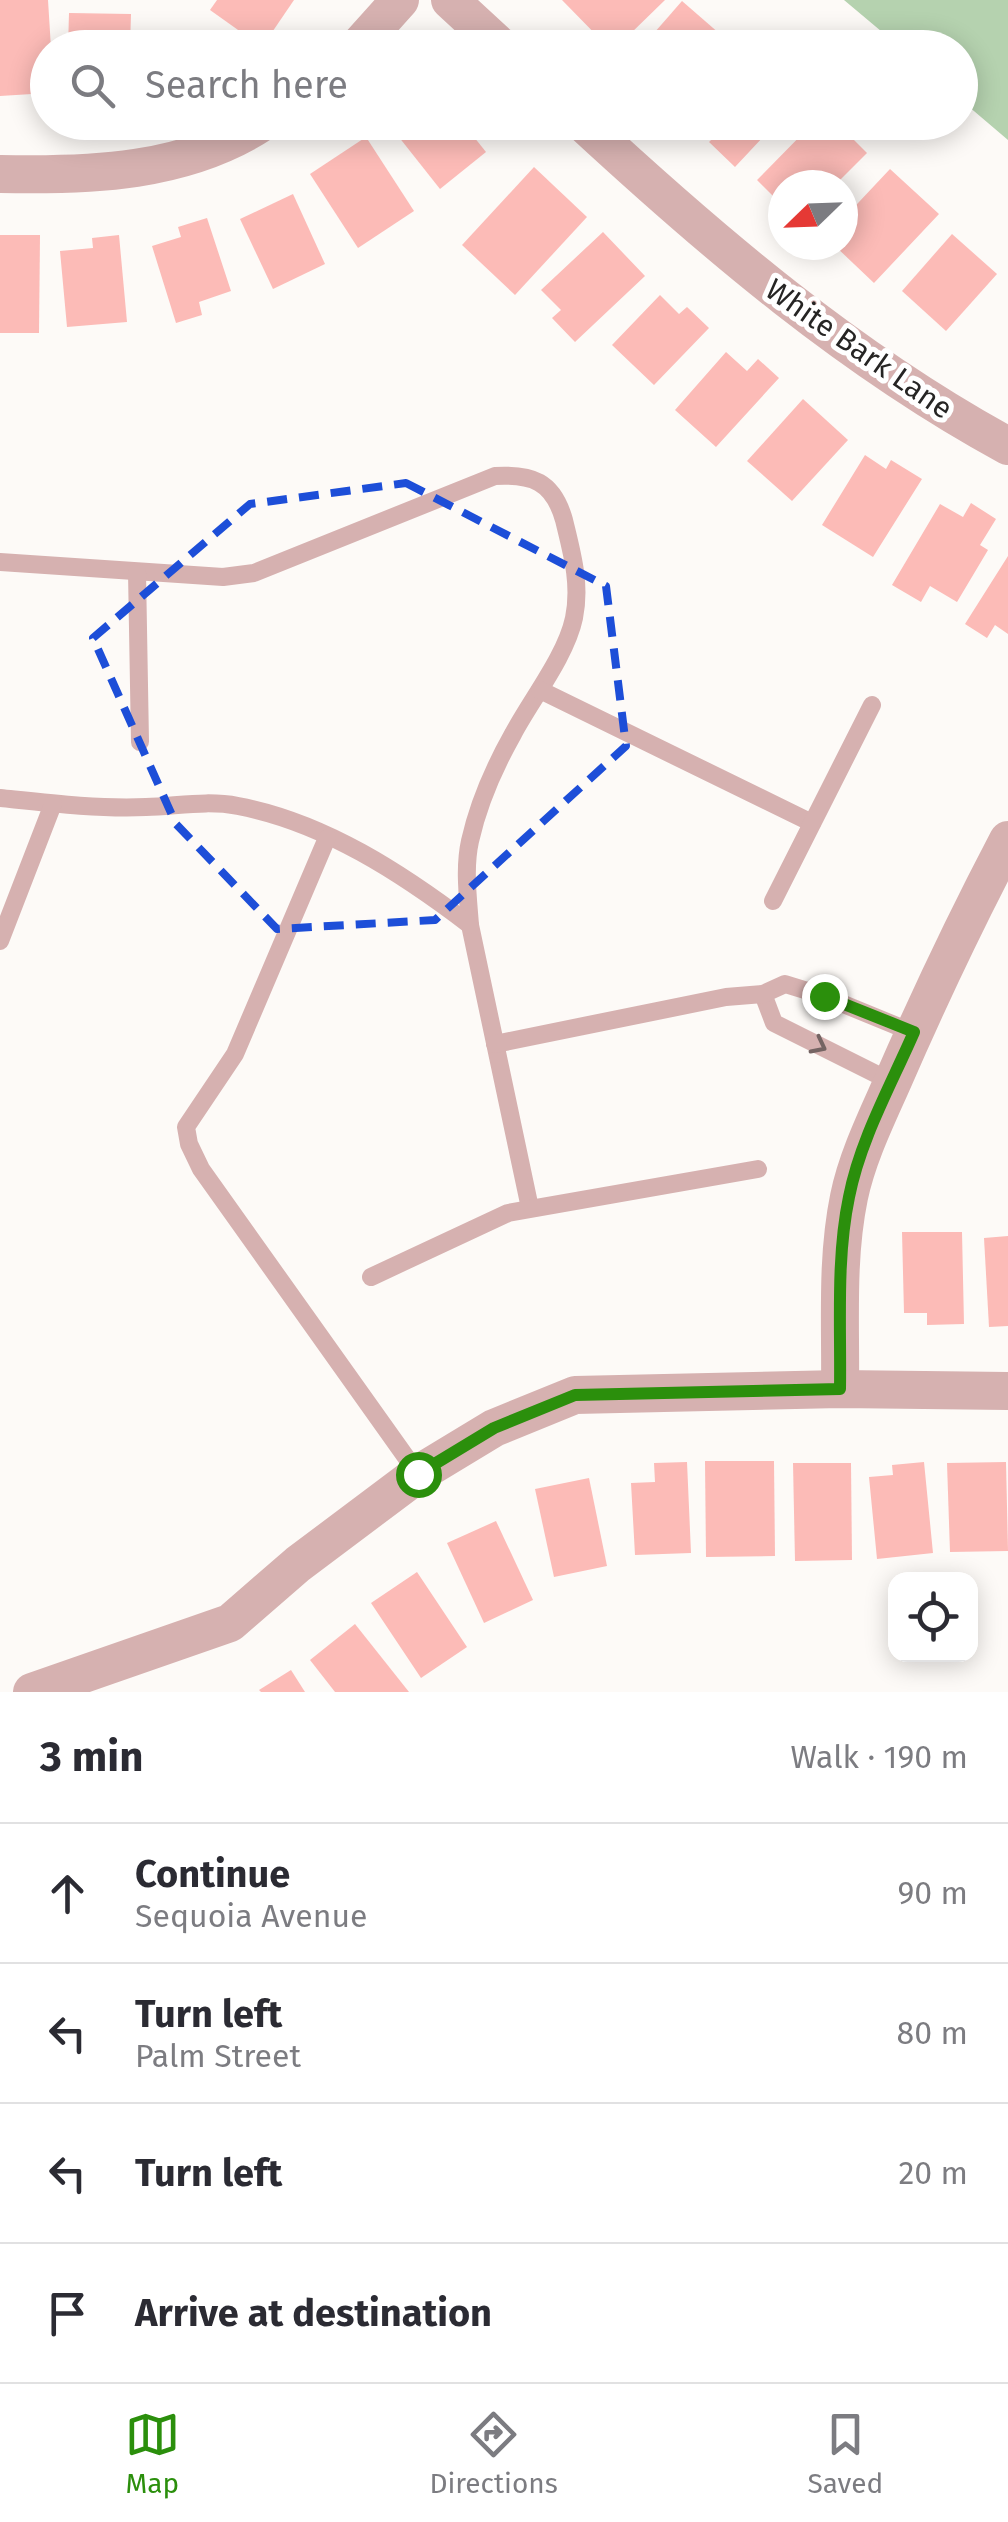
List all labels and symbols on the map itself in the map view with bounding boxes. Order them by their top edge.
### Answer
north arrow [768,170,858,260]
street label: White Bark Lane [759,271,959,427]
route end [802,974,848,1020]
one-way arrow [809,1033,827,1053]
route start [396,1452,442,1498]

